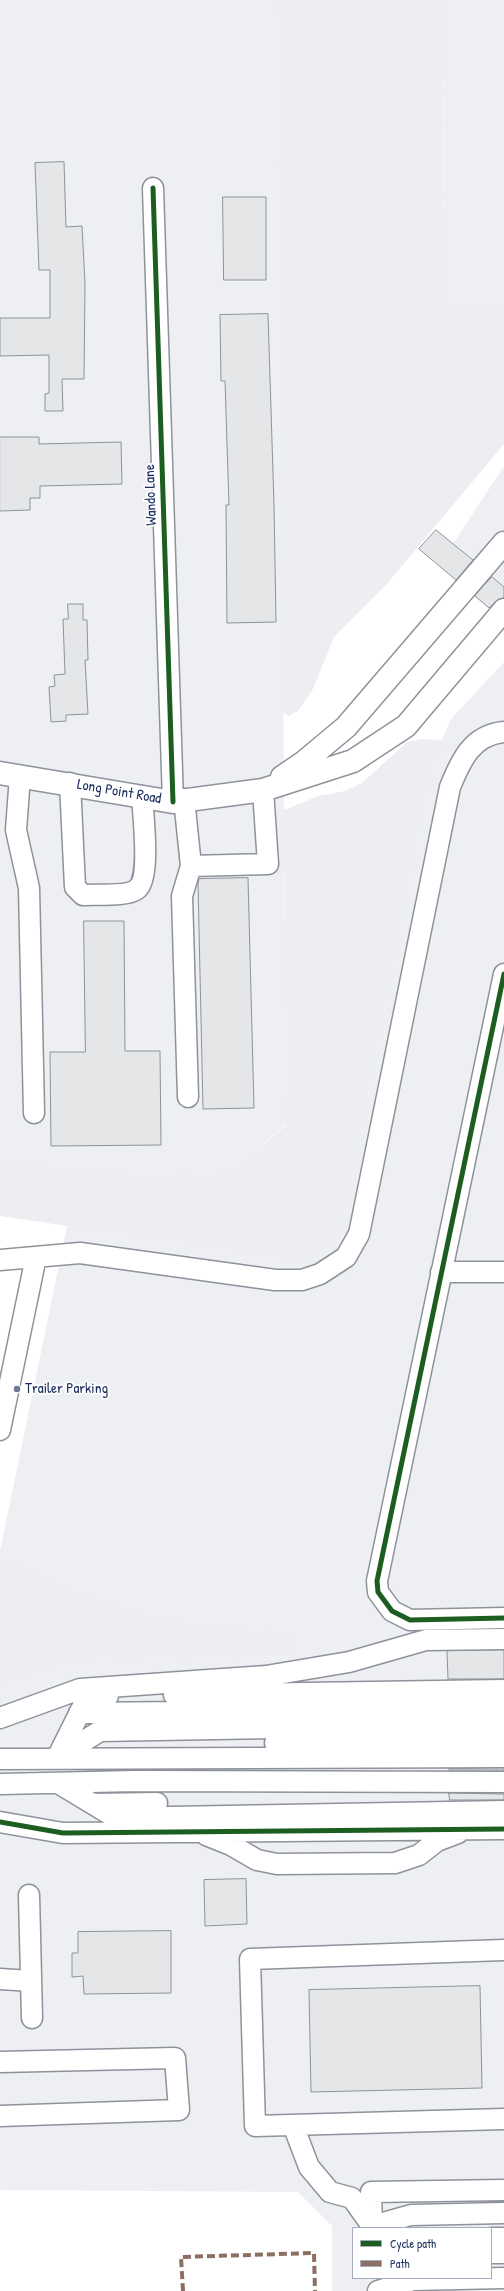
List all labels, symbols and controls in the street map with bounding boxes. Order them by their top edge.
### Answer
street label: Wando Lane [141,464,161,526]
street label: Long Point Road [76,776,162,808]
place label: Trailer Parking [25,1380,108,1398]
marker: Trailer Parking [12,1384,22,1394]
legend [352,2227,492,2279]
text: Cycle path [390,2235,436,2252]
text: Path [390,2255,410,2272]

